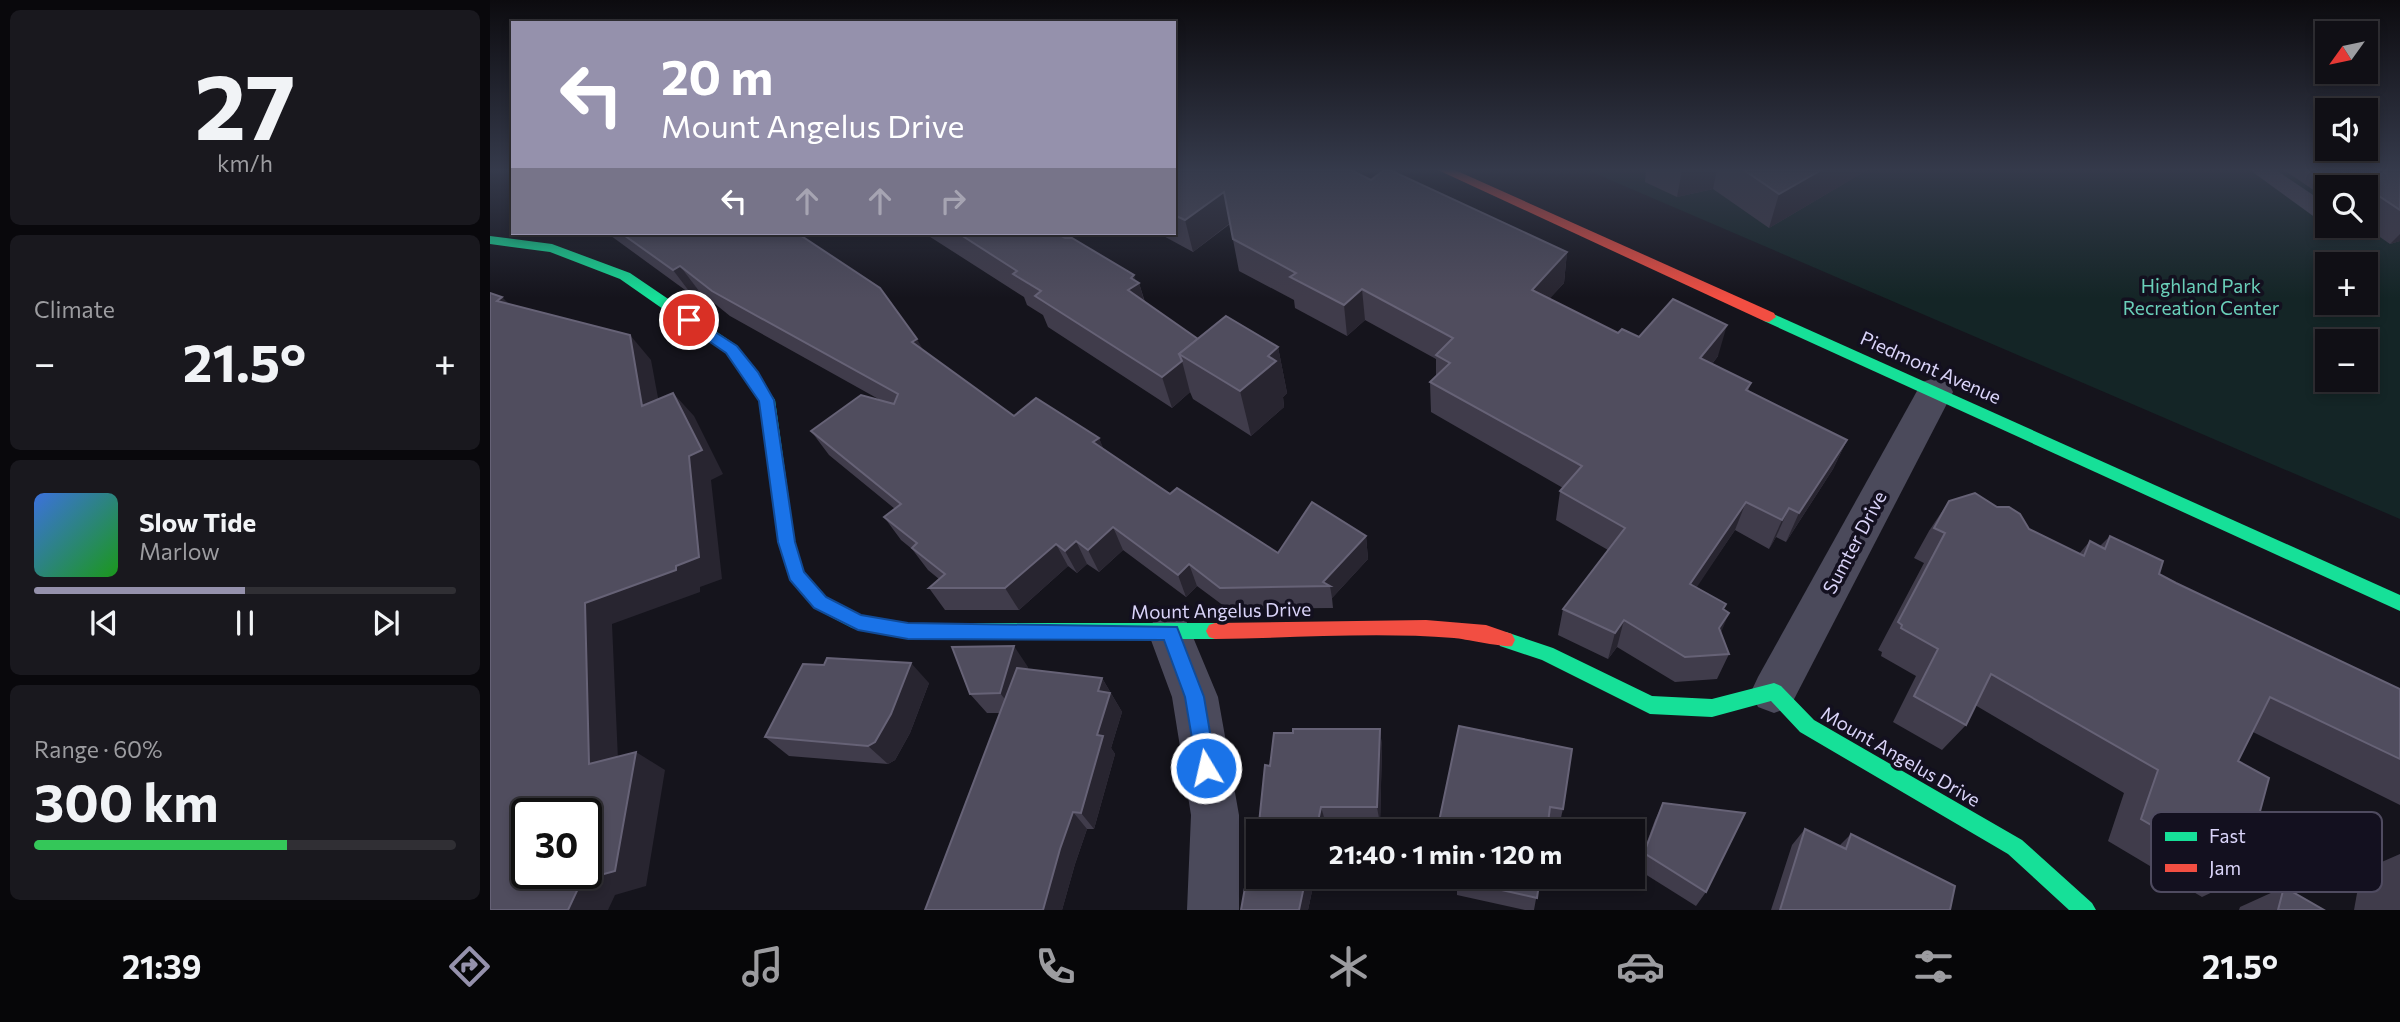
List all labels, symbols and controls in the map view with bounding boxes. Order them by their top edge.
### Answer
north arrow [2315,21,2378,84]
map controls [2315,21,2378,392]
text: 20 m [661,45,773,105]
text: 27 [194,47,296,159]
icon: left [546,49,637,140]
button: sound [2315,98,2378,161]
text: Mount Angelus Drive [661,105,964,145]
text: km/h [217,149,273,177]
button: search [2315,175,2378,238]
icon: left [715,182,753,220]
icon: ahead [788,182,826,220]
icon: ahead [861,182,899,220]
icon: right [934,182,972,220]
button: + [2315,252,2378,315]
park label: Highland Park Recreation Center [2123,274,2280,319]
pin [659,290,719,350]
text: Climate [34,295,115,323]
icon: arrive [670,301,708,339]
street label: Piedmont Avenue [1857,326,2005,408]
text: 21.5° [183,329,306,393]
button: − [2315,329,2378,392]
text: − [34,338,56,385]
text: + [434,338,456,385]
street label: Sumter Drive [1817,487,1891,597]
text: Slow Tide [139,506,256,537]
text: Marlow [139,537,220,565]
street label: Mount Angelus Drive [1131,597,1311,623]
icon: previous [85,604,123,642]
icon: pause [226,604,264,642]
icon: next [367,604,405,642]
street label: Mount Angelus Drive [1817,701,1985,811]
position arrow [1169,731,1243,805]
text: Range · 60% [34,735,162,763]
text: 300 km [34,769,219,833]
speed limit sign: 30 [511,798,602,889]
legend [2151,812,2382,892]
text: Fast [2209,824,2246,847]
text: 21:40 · 1 min · 120 m [1329,838,1562,869]
text: Jam [2209,856,2241,879]
icon: directions [445,942,494,991]
icon: music [738,942,787,991]
icon: phone [1031,942,1080,991]
icon: climate [1324,942,1373,991]
icon: car [1616,942,1665,991]
icon: filters [1909,942,1958,991]
text: 21:39 [122,946,201,986]
text: 21.5° [2202,946,2278,986]

